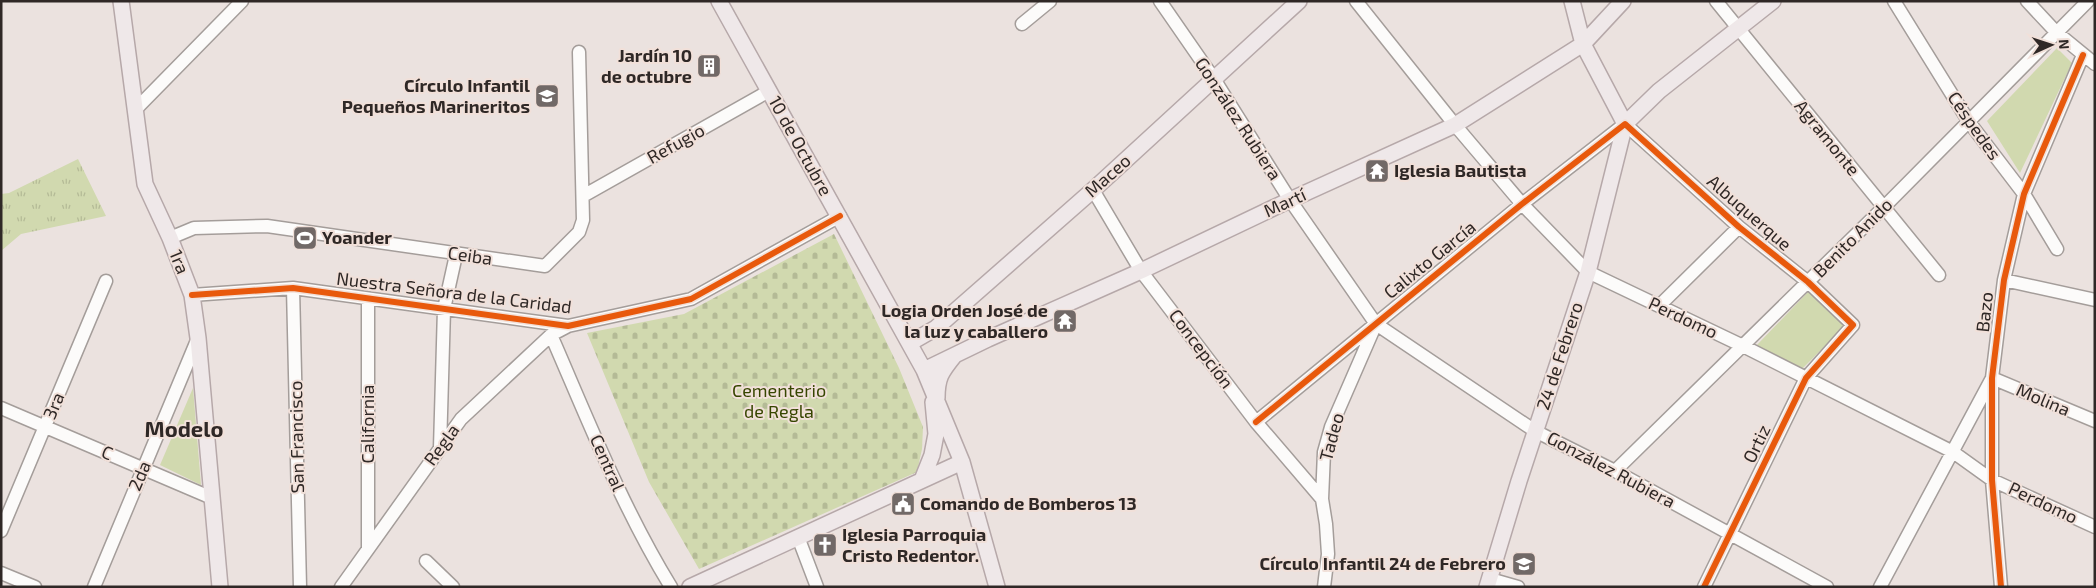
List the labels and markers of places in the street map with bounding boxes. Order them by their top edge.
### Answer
place label: Jardín 10 de octubre [601,44,692,87]
building icon: Jardín 10 de octubre [696,53,722,79]
place label: Círculo Infantil Pequeños Marineritos [342,74,530,117]
school or university icon: Círculo Infantil Pequeños Marineritos [534,83,560,109]
temple icon: Iglesia Bautista [1364,158,1390,184]
place label: Iglesia Bautista [1394,159,1526,181]
sports icon: Yoander [292,225,318,251]
place label: Yoander [322,226,392,248]
place label: Logia Orden José de la luz y caballero [881,299,1048,342]
temple icon: Logia Orden José de la luz y caballero [1052,308,1078,334]
public building icon: Comando de Bomberos 13 [890,491,916,517]
place label: Comando de Bomberos 13 [920,492,1137,514]
place label: Iglesia Parroquia Cristo Redentor. [842,523,986,566]
church icon: Iglesia Parroquia Cristo Redentor. [812,532,838,558]
school or university icon: Círculo Infantil 24 de Febrero [1511,551,1537,577]
place label: Círculo Infantil 24 de Febrero [1260,552,1506,574]

